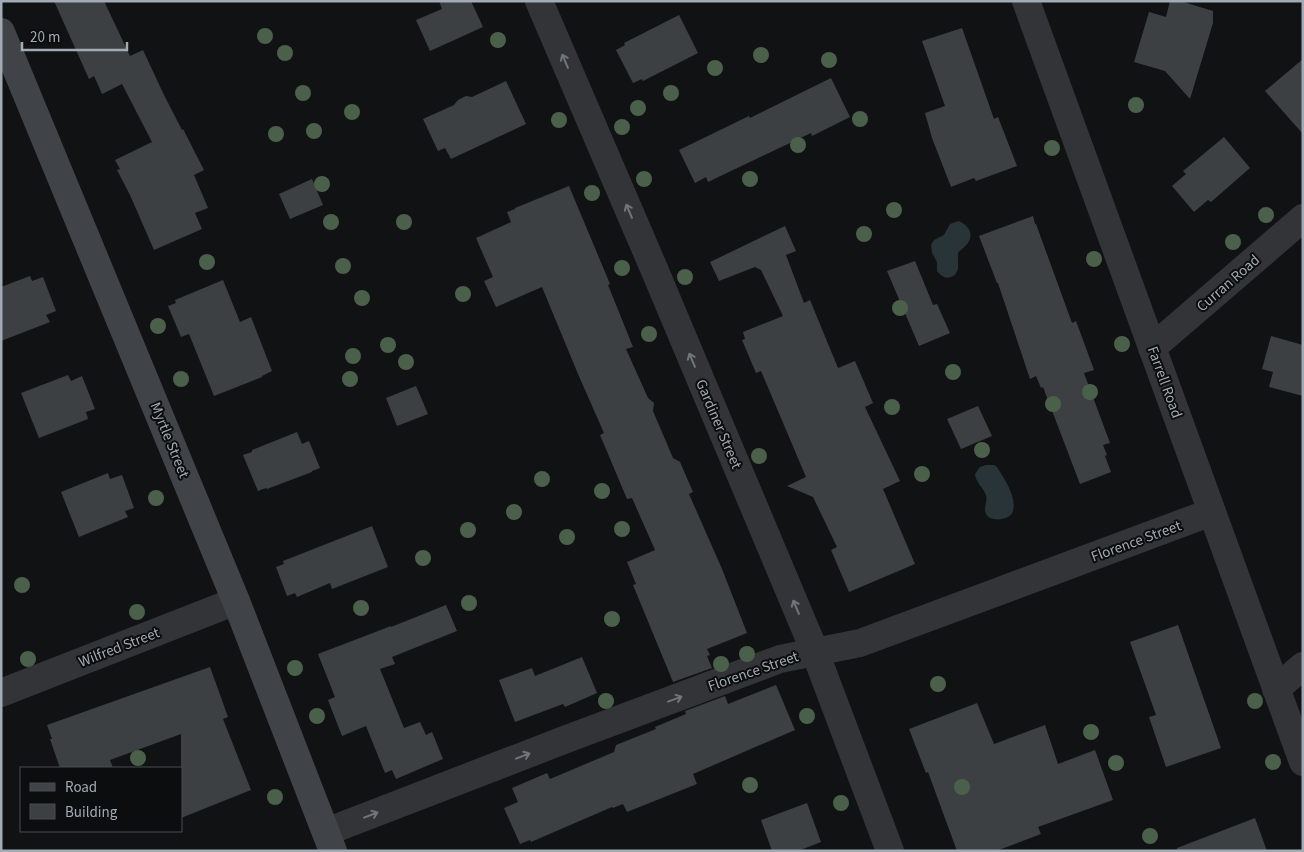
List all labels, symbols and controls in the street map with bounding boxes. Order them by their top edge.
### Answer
scale bar [22,20,128,52]
text: 20 m [30,27,60,48]
one-way arrow [559,54,569,69]
one-way arrow [623,204,633,219]
street label: Curran Road [1192,250,1264,317]
street label: Farrell Road [1142,343,1187,421]
one-way arrow [687,353,697,368]
street label: Gardiner Street [690,376,747,472]
street label: Myrtle Street [145,399,194,481]
street label: Florence Street [1088,515,1184,568]
one-way arrow [791,600,800,615]
street label: Wilfred Street [76,622,163,673]
street label: Florence Street [705,646,801,697]
one-way arrow [667,693,682,703]
one-way arrow [515,751,530,760]
legend [20,767,182,832]
text: Road [65,777,97,798]
text: Building [65,802,118,823]
one-way arrow [363,810,379,819]

